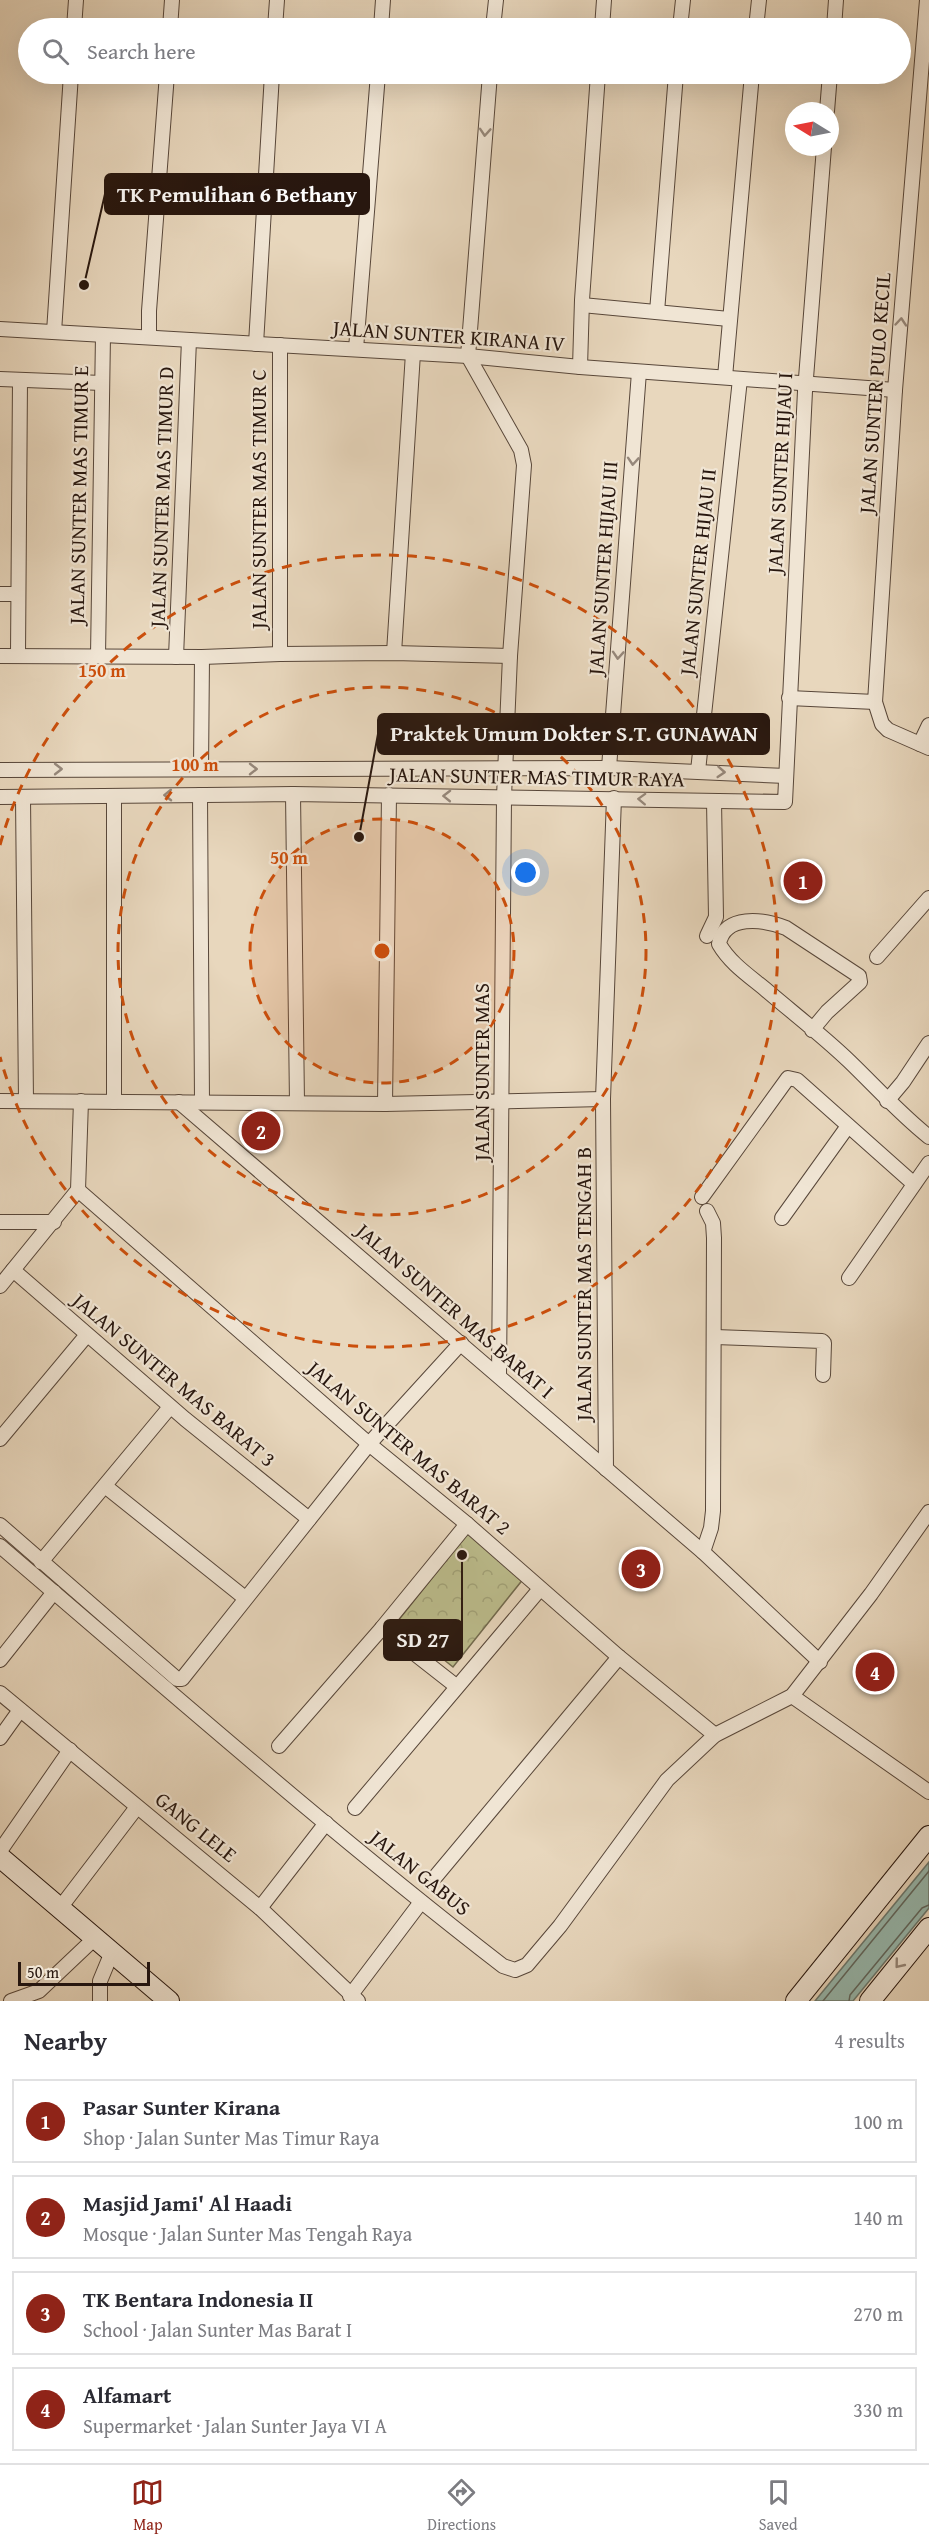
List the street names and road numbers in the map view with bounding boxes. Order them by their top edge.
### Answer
street label: JALAN SUNTER PULO KECIL [850,271,898,517]
street label: JALAN SUNTER KIRANA IV [329,312,566,359]
street label: JALAN SUNTER MAS TIMUR E [61,365,96,628]
street label: JALAN SUNTER MAS TIMUR D [141,366,182,631]
street label: JALAN SUNTER MAS TIMUR C [243,369,274,632]
street label: JALAN SUNTER HIJAU I [759,372,800,577]
street label: JALAN SUNTER HIJAU III [579,460,625,679]
street label: JALAN SUNTER HIJAU II [671,467,724,680]
street label: JALAN SUNTER MAS TIMUR RAYA [386,758,685,795]
street label: JALAN SUNTER MAS [466,983,497,1164]
street label: JALAN SUNTER MAS TENGAH B [568,1147,599,1424]
street label: JALAN SUNTER MAS BARAT I [347,1214,561,1406]
street label: JALAN SUNTER MAS BARAT 3 [63,1283,283,1474]
street label: JALAN SUNTER MAS BARAT 2 [298,1351,518,1542]
street label: GANG LELE [149,1784,244,1870]
street label: JALAN GABUS [361,1820,477,1923]

